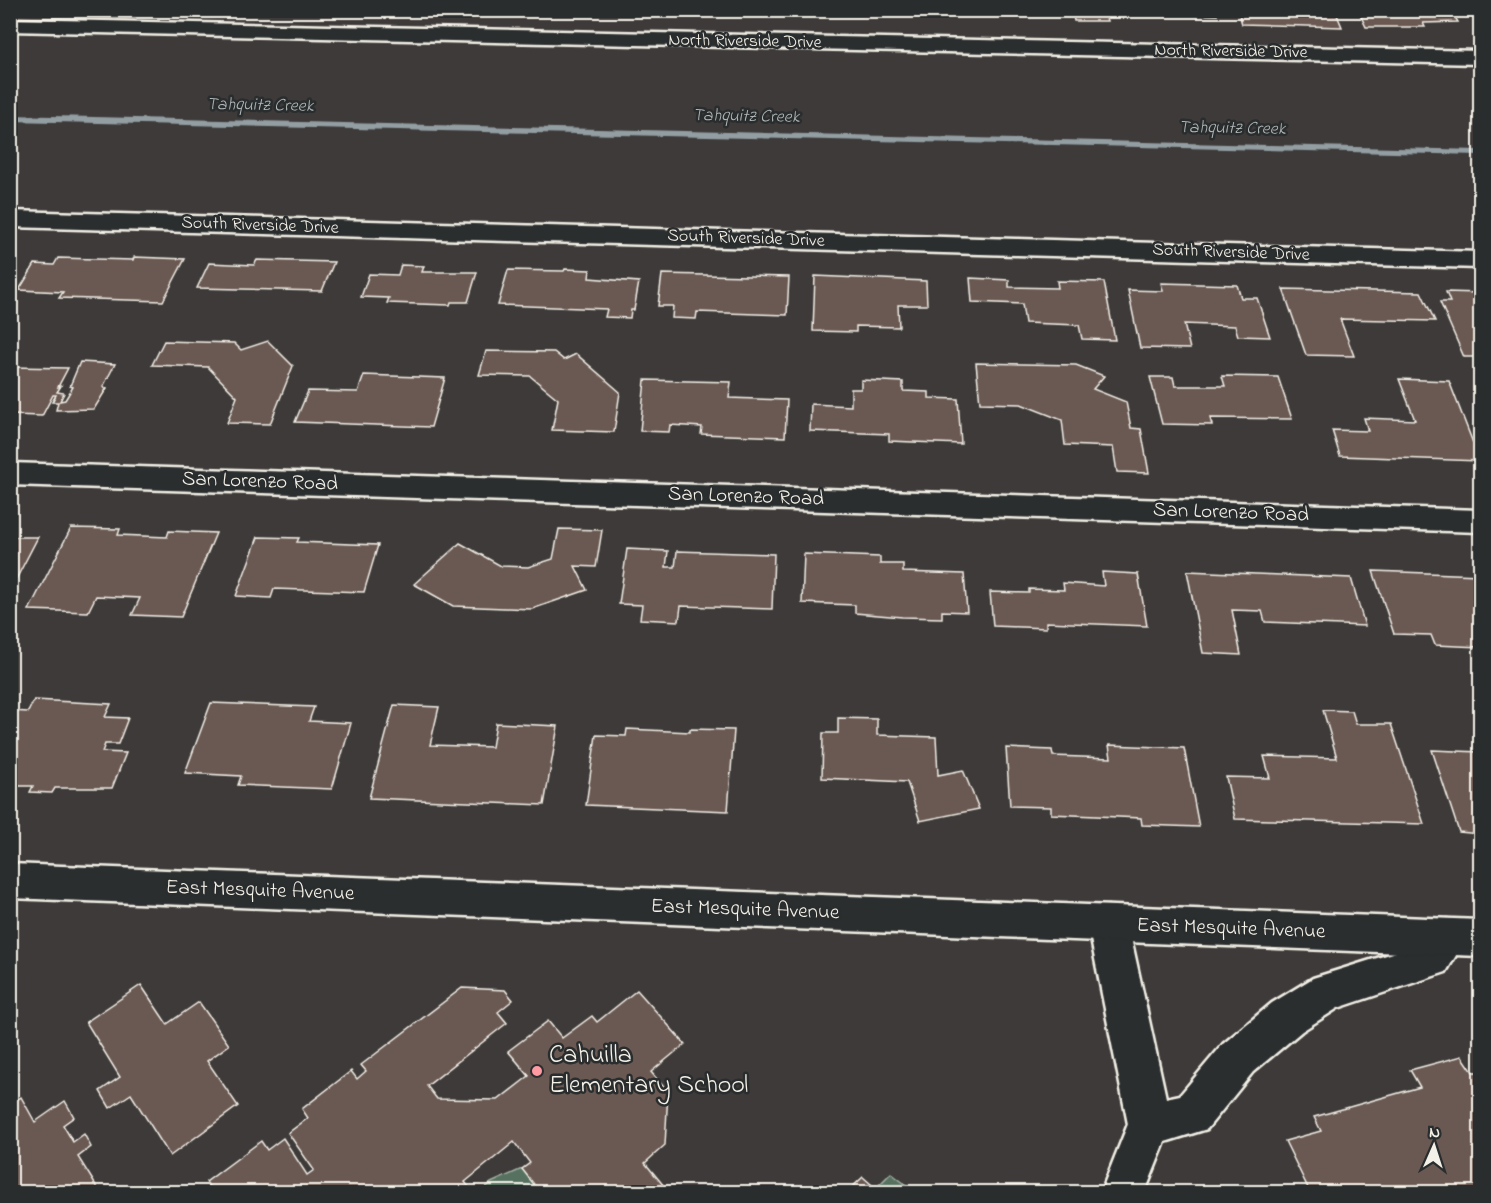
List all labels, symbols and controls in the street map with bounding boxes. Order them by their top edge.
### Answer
street label: North Riverside Drive [668,28,823,56]
street label: North Riverside Drive [1154,38,1309,66]
water label: Tahquitz Creek [206,92,315,120]
water label: Tahquitz Creek [692,103,801,131]
water label: Tahquitz Creek [1178,115,1287,143]
street label: South Riverside Drive [181,210,340,242]
street label: South Riverside Drive [667,223,826,255]
street label: South Riverside Drive [1152,237,1311,269]
street label: San Lorenzo Road [182,464,339,500]
street label: San Lorenzo Road [668,479,825,515]
street label: San Lorenzo Road [1153,495,1310,531]
street label: East Mesquite Avenue [165,873,355,909]
street label: East Mesquite Avenue [650,892,840,928]
street label: East Mesquite Avenue [1136,911,1326,947]
place label: Cahuilla Elementary School [549,1037,748,1105]
marker: Cahuilla Elementary School [530,1064,544,1078]
north arrow [1404,1116,1464,1176]
text: N [1429,1121,1441,1145]

